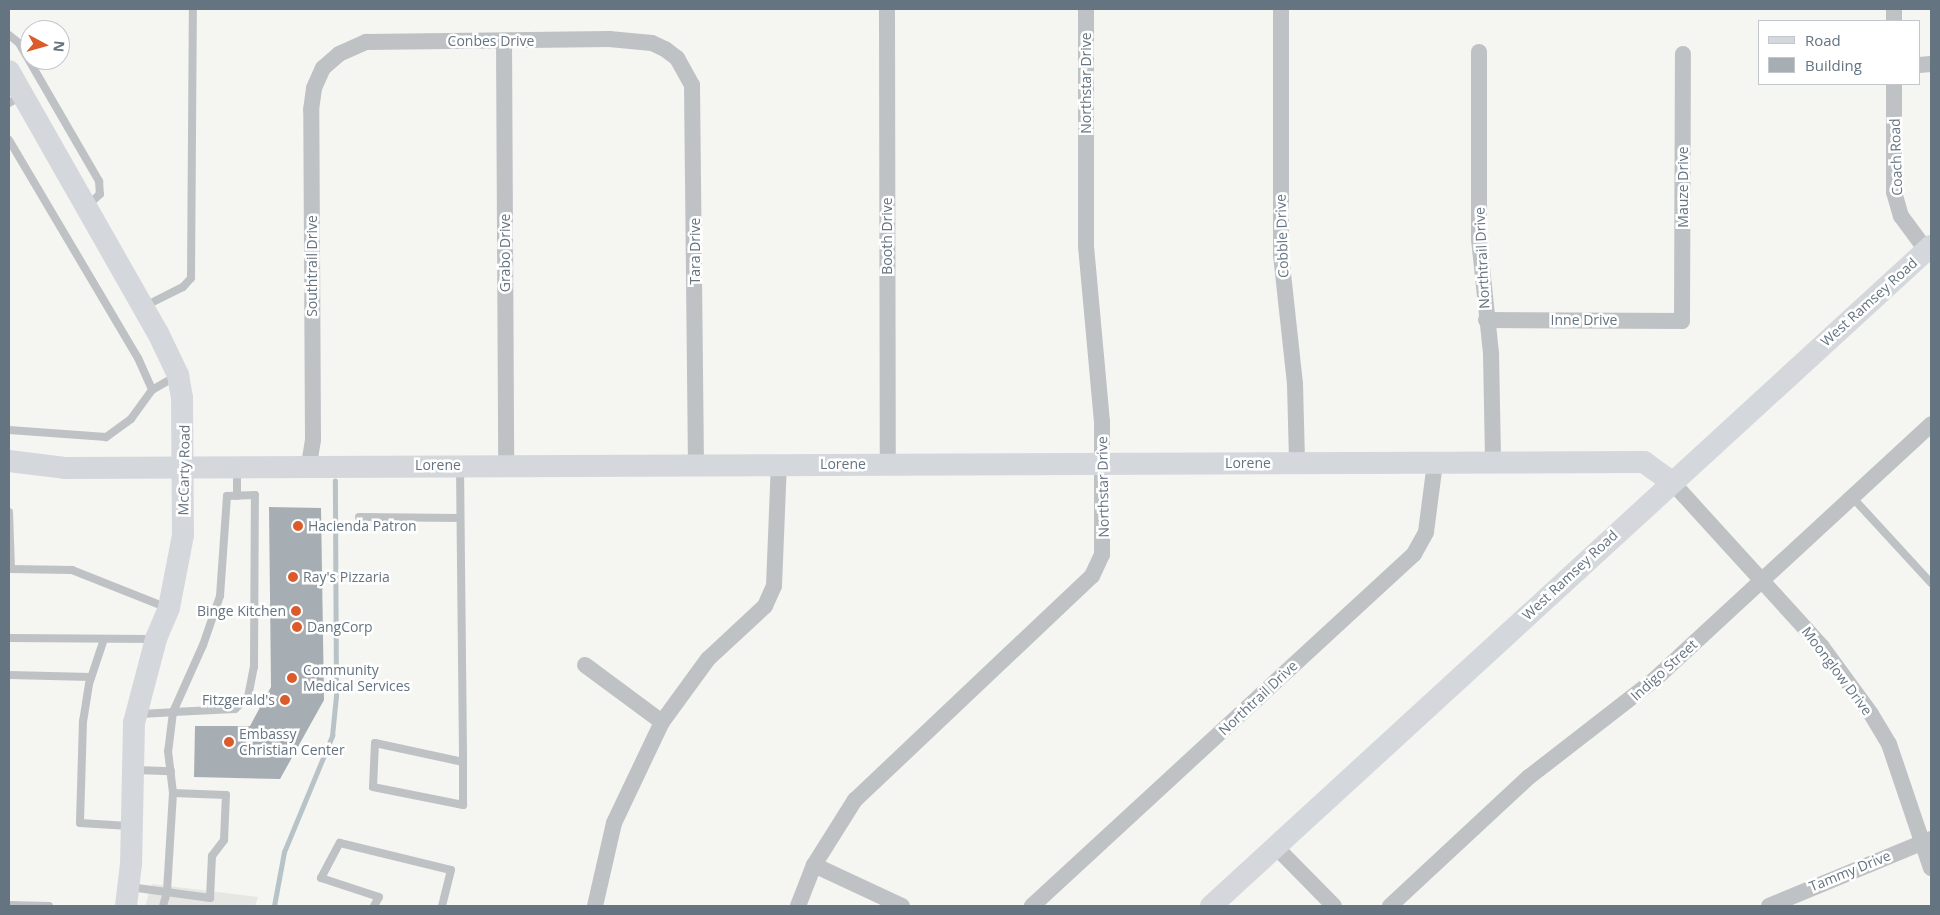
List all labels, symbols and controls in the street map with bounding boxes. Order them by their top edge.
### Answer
north arrow [20,20,70,70]
legend [1758,20,1920,85]
text: Road [1805,30,1841,50]
street label: Northstar Drive [1078,32,1094,134]
street label: Conbes Drive [448,33,534,49]
text: N [49,40,69,53]
text: Building [1805,55,1862,75]
street label: Coach Road [1886,118,1906,196]
street label: Mauze Drive [1675,146,1691,228]
street label: Cobble Drive [1272,194,1292,278]
street label: Booth Drive [879,197,895,275]
street label: Northtrail Drive [1471,207,1493,309]
street label: Grabo Drive [497,214,513,292]
street label: Southtrail Drive [304,215,320,317]
street label: Tara Drive [687,218,703,284]
street label: West Ramsey Road [1817,254,1921,350]
street label: Inne Drive [1551,312,1617,328]
street label: McCarty Road [175,425,193,515]
street label: Northstar Drive [1094,436,1112,538]
street label: Lorene [1225,455,1271,471]
street label: Lorene [820,456,866,472]
street label: Lorene [415,457,461,473]
place label: Hacienda Patron [308,518,417,534]
marker: Hacienda Patron [292,520,304,532]
street label: West Ramsey Road [1519,527,1621,623]
place label: Ray's Pizzaria [303,569,390,585]
marker: Ray's Pizzaria [287,571,299,583]
place label: Binge Kitchen [197,603,286,619]
marker: Binge Kitchen [290,605,302,617]
place label: DangCorp [307,619,373,635]
marker: DangCorp [291,621,303,633]
street label: Moonglow Drive [1798,623,1876,719]
street label: Indigo Street [1627,636,1701,704]
street label: Northtrail Drive [1215,657,1301,739]
place label: Community Medical Services [303,662,410,694]
marker: Community Medical Services [285,671,299,685]
place label: Fitzgerald's [202,692,275,708]
marker: Fitzgerald's [279,694,291,706]
place label: Embassy Christian Center [239,726,345,759]
marker: Embassy Christian Center [223,736,235,748]
street label: Tammy Drive [1807,847,1893,895]

